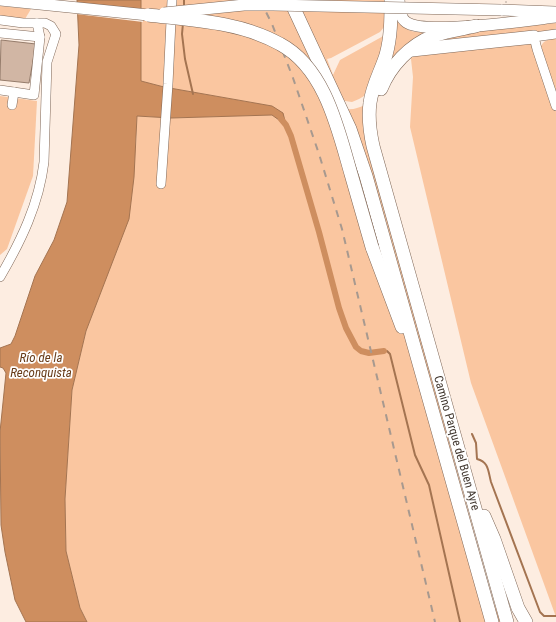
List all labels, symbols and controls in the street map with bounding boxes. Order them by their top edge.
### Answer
water label: Río de la Reconquista [10,350,72,380]
street label: Camino Parque del Buen Ayre [431,374,483,512]

